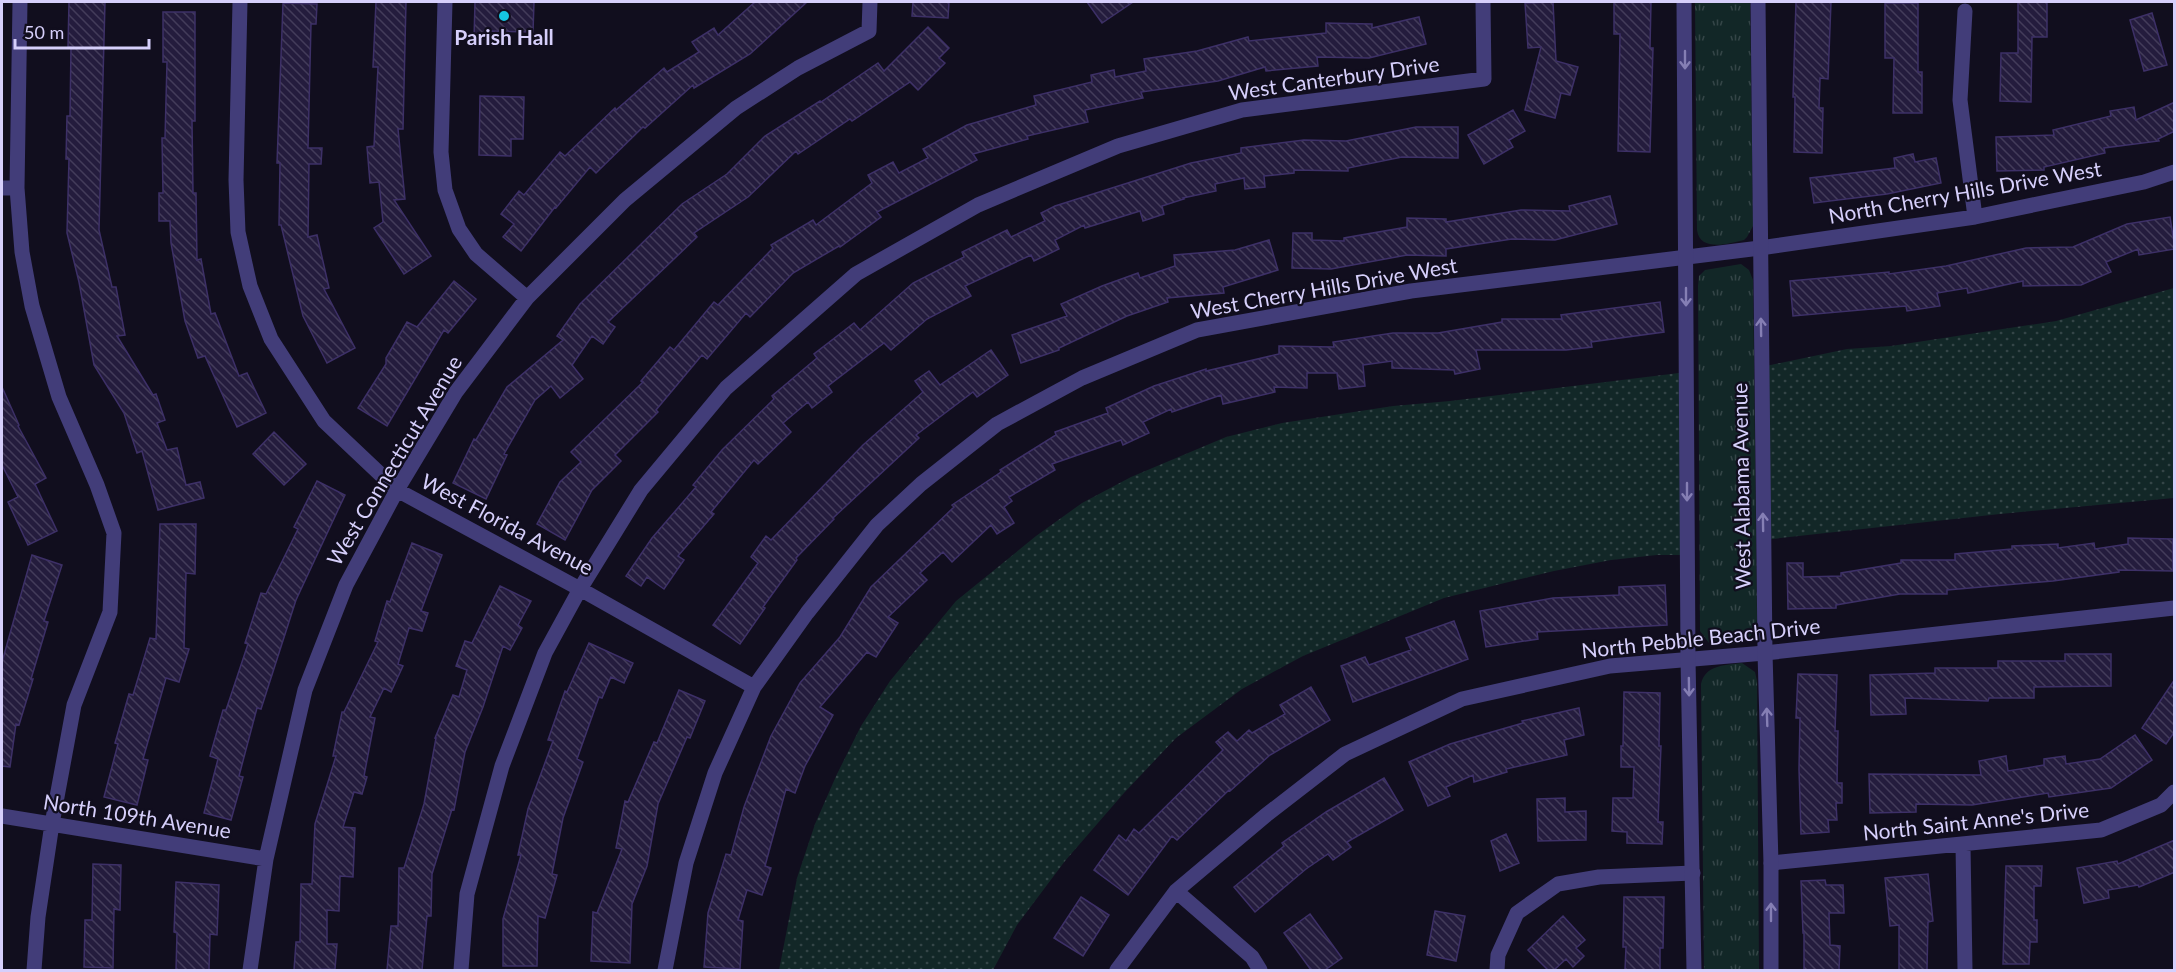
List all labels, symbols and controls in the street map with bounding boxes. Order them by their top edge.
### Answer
marker: Parish Hall [497,9,511,23]
scale bar [15,12,148,50]
text: 50 m [24,21,64,43]
place label: Parish Hall [454,24,554,49]
one-way arrow [1679,49,1691,69]
street label: West Canterbury Drive [1227,50,1441,105]
street label: North Cherry Hills Drive West [1826,155,2103,228]
street label: West Cherry Hills Drive West [1189,252,1459,323]
one-way arrow [1680,286,1692,306]
one-way arrow [1755,318,1767,338]
street label: West Connecticut Avenue [321,351,466,570]
street label: West Alabama Avenue [1726,383,1755,590]
street label: West Florida Avenue [417,468,598,580]
one-way arrow [1682,481,1693,501]
one-way arrow [1757,513,1769,533]
street label: North Pebble Beach Drive [1580,613,1822,662]
one-way arrow [1683,676,1695,696]
one-way arrow [1761,708,1772,728]
street label: North 109th Avenue [42,788,233,843]
street label: North Saint Anne's Drive [1861,796,2090,845]
one-way arrow [1765,903,1777,923]

